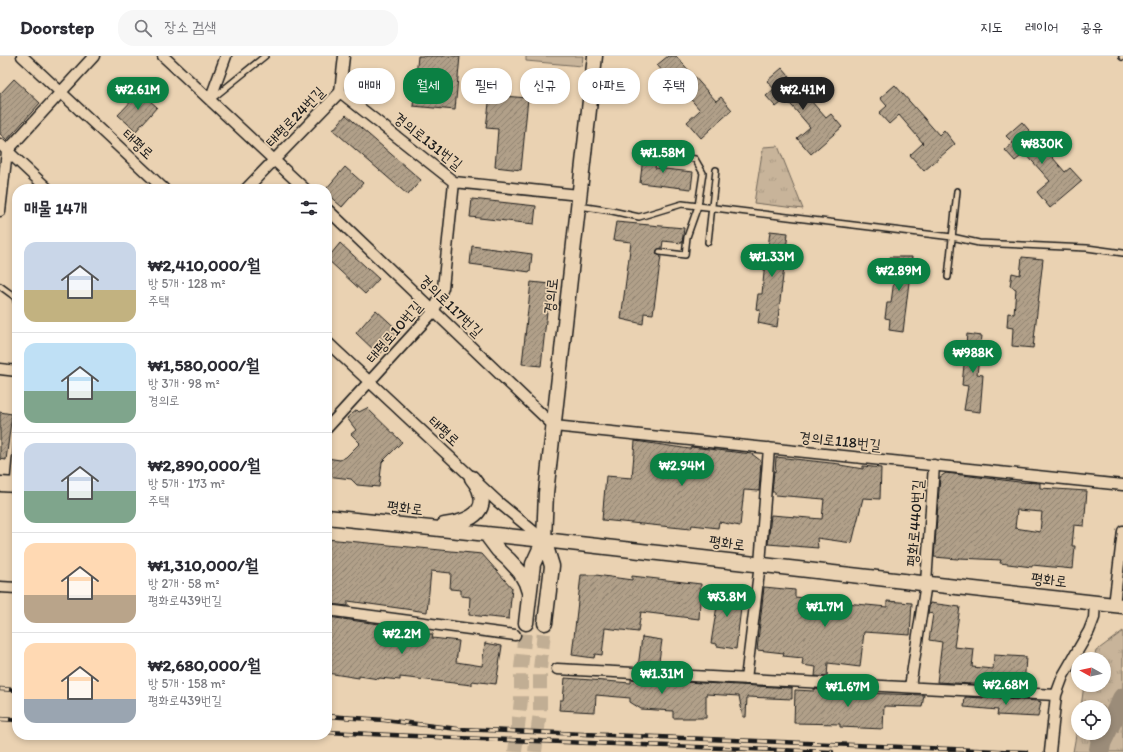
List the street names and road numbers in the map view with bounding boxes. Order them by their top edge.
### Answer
street label: 태평로24번길 [262,83,328,151]
street label: 경의로131번길 [390,109,466,173]
street label: 태평로 [119,125,157,163]
street label: 경의로117번길 [415,271,487,341]
street label: 경의로 [540,277,562,315]
street label: 태평로10번길 [362,297,426,367]
street label: 태평로 [425,412,463,450]
street label: 경의로118번길 [798,428,882,454]
street label: 평화로440번길 [903,479,927,567]
street label: 평화로 [386,497,424,519]
street label: 평화로 [708,532,746,554]
street label: 평화로 [1030,569,1068,591]

